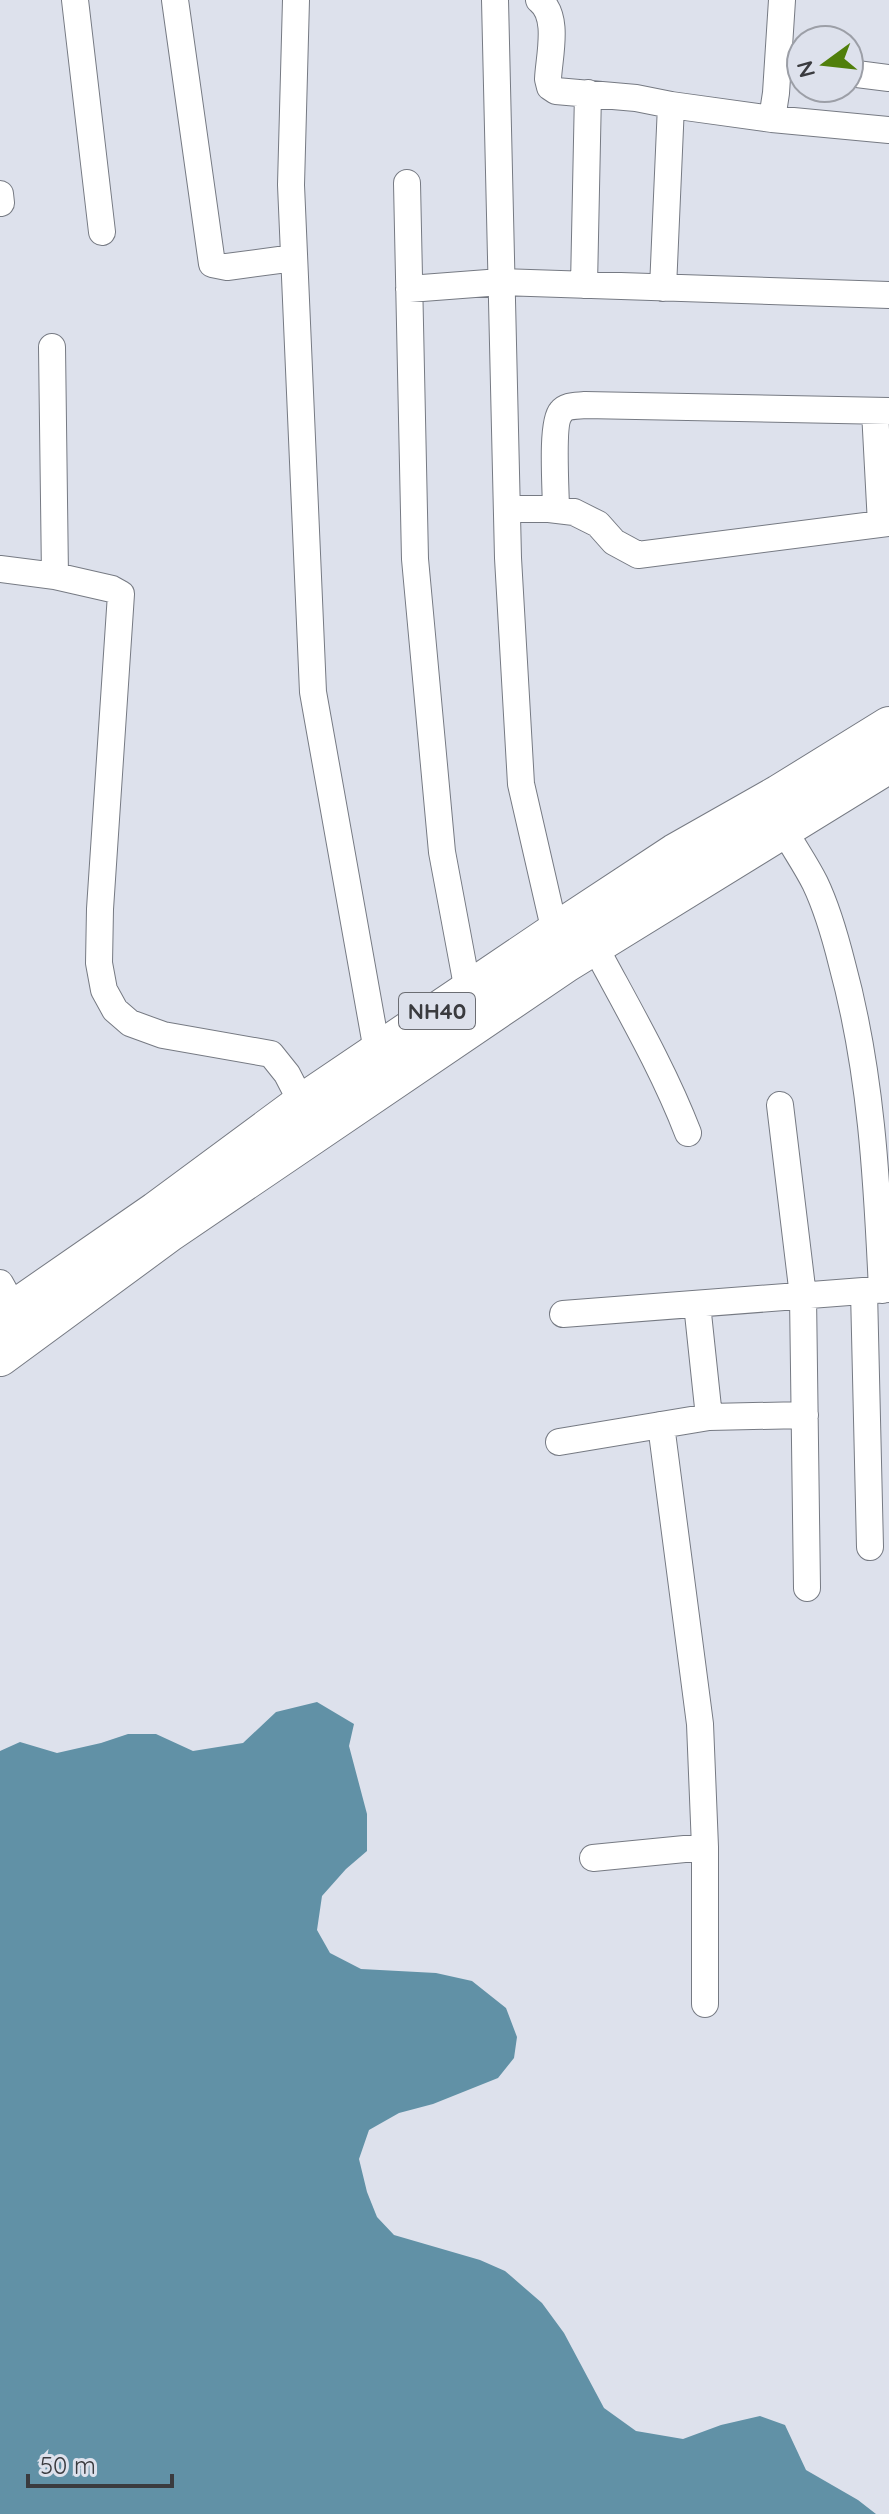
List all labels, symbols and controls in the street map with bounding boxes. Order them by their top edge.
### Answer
north arrow [785,24,865,104]
text: N [790,58,821,81]
road number: NH40 [399,993,475,1029]
scale bar [28,2438,172,2488]
text: 50 m [40,2450,96,2480]

